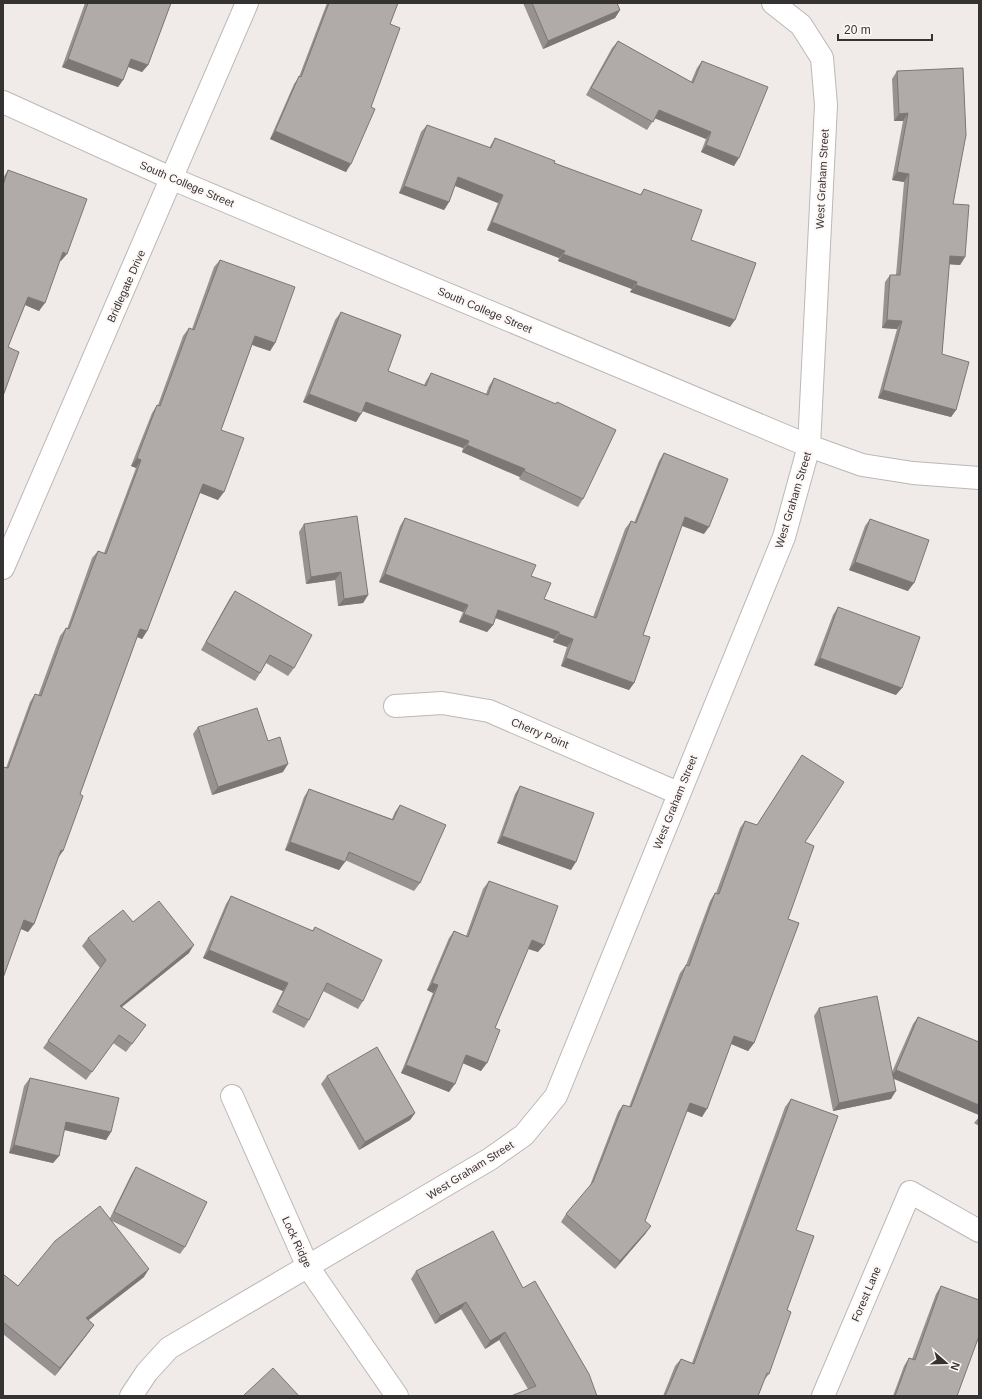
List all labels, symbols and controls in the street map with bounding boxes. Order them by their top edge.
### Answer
scale bar [838,16,932,42]
text: 20 m [844,23,871,37]
street label: West Graham Street [813,129,831,229]
street label: South College Street [138,159,236,209]
street label: Bridlegate Drive [105,248,147,324]
street label: South College Street [436,285,534,335]
street label: West Graham Street [773,450,813,550]
street label: Cherry Point [510,716,570,750]
street label: West Graham Street [651,753,699,851]
street label: West Graham Street [424,1138,516,1202]
street label: Lock Ridge [280,1215,314,1269]
street label: Forest Lane [849,1265,883,1323]
north arrow [926,1343,966,1383]
text: N [948,1361,962,1372]

